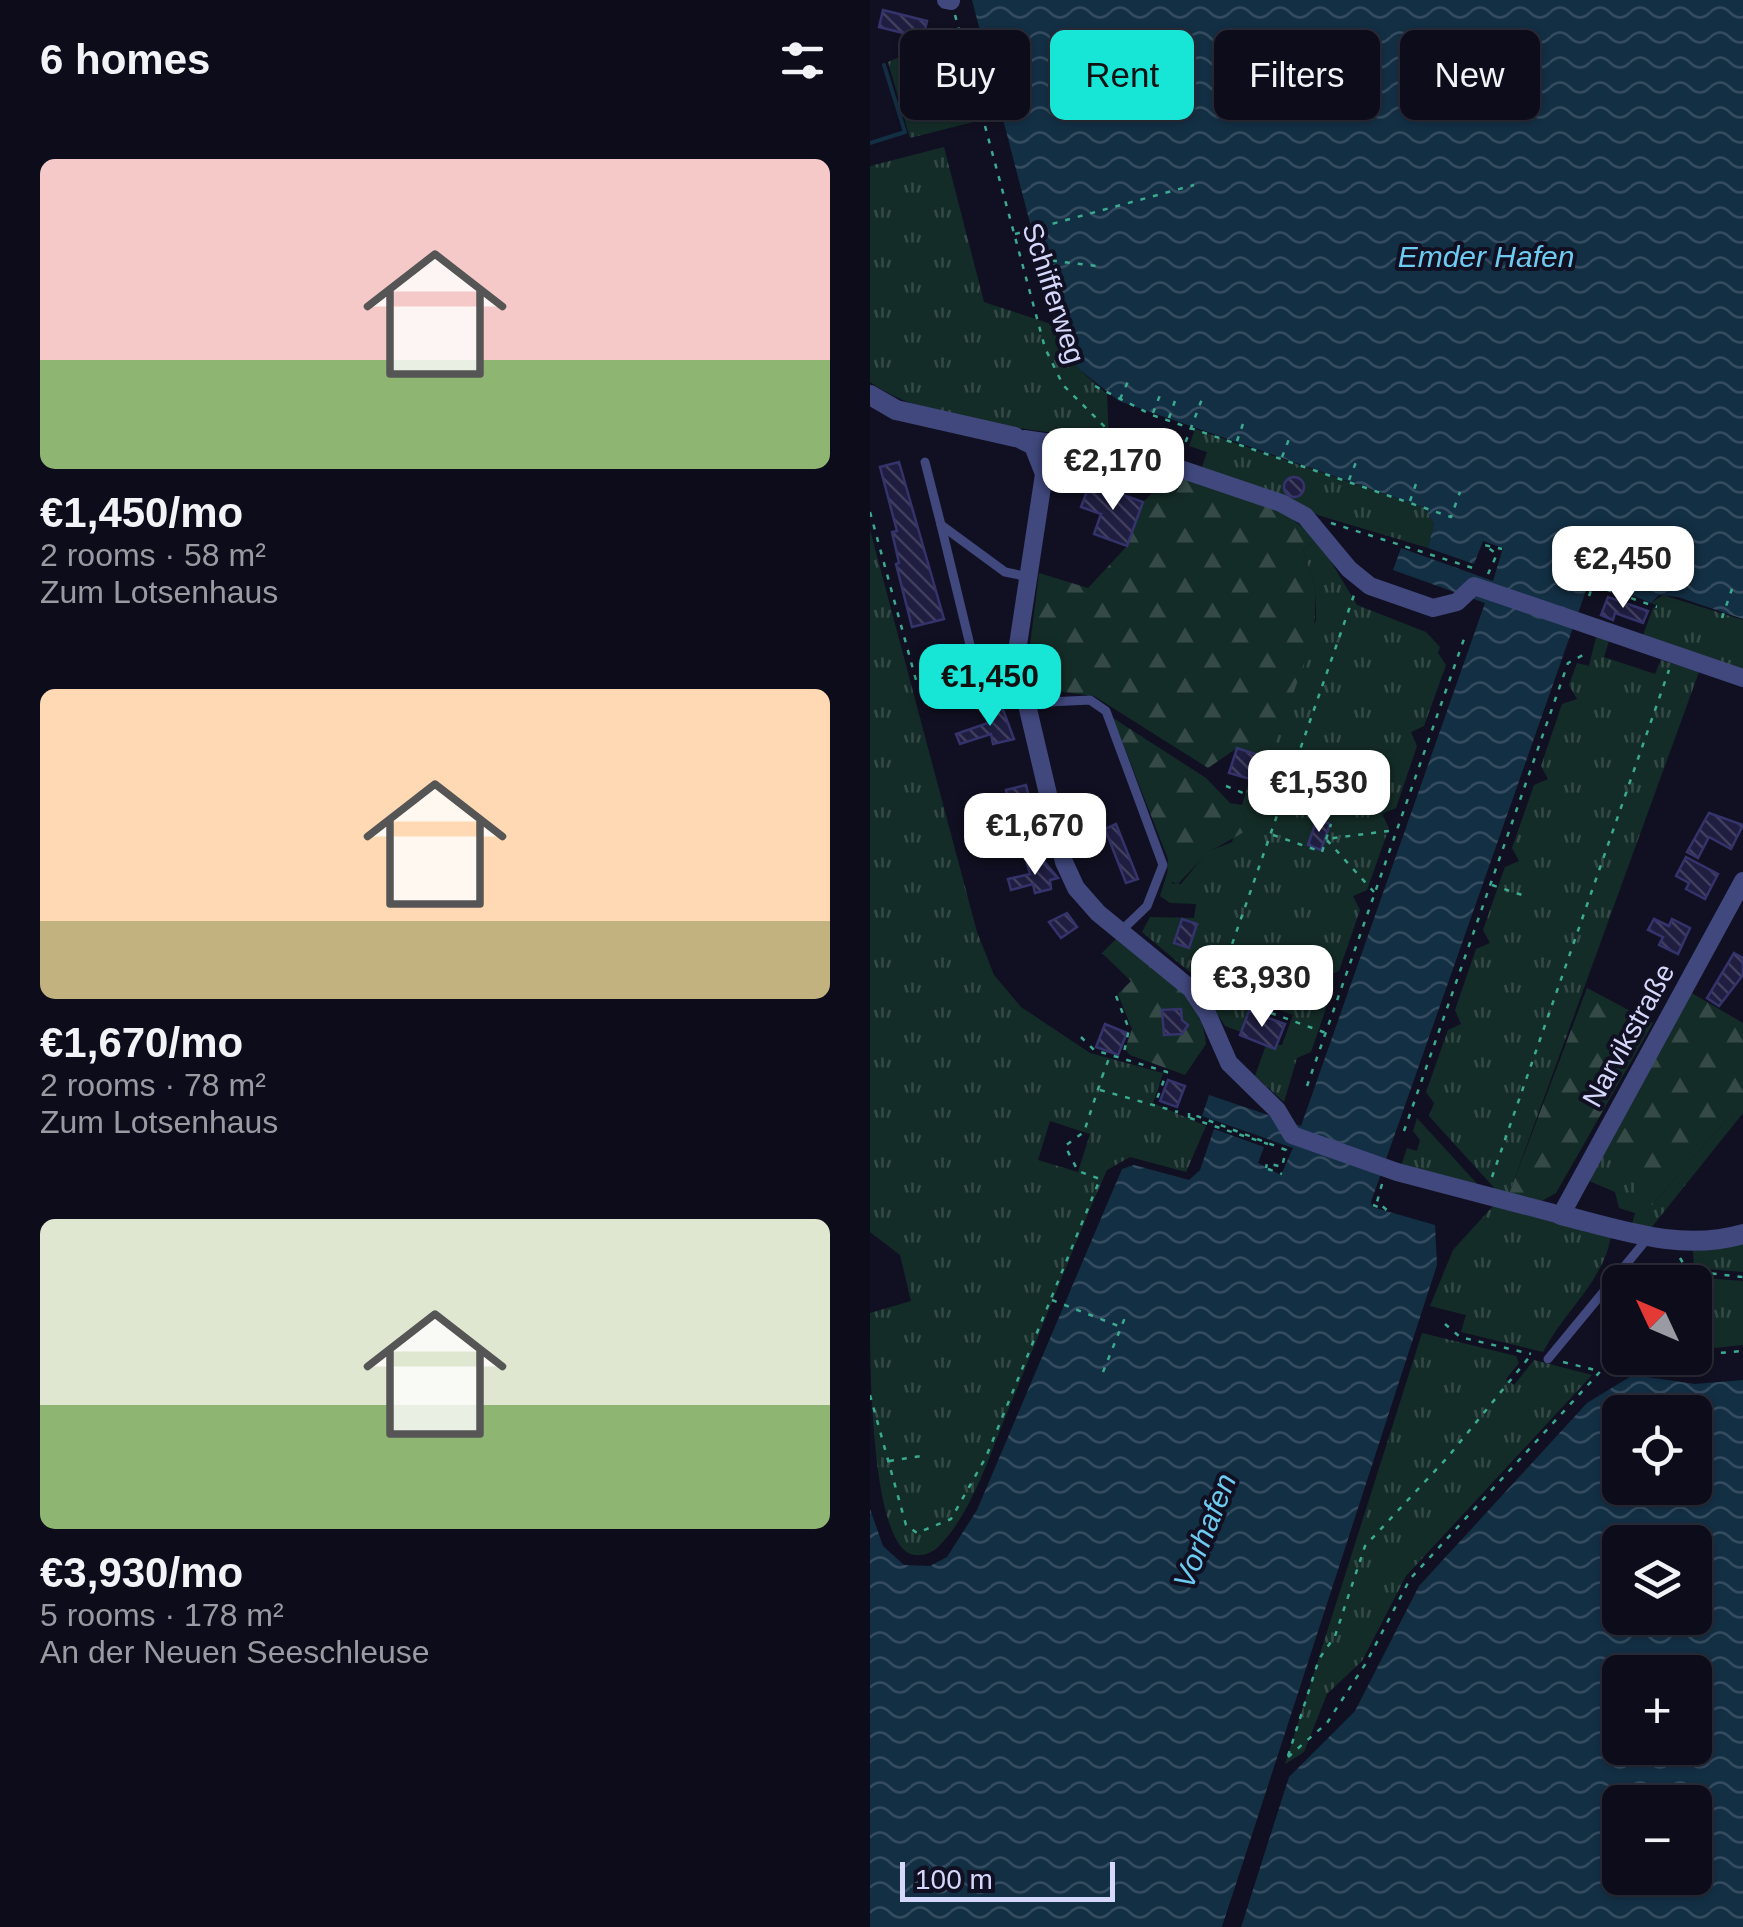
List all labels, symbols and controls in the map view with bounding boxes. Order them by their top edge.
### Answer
chip: Buy [900,30,1030,120]
chip: Rent [1050,30,1194,120]
chip: Filters [1214,30,1380,120]
chip: New [1400,30,1540,120]
icon: filters [775,33,830,88]
text: 6 homes [40,36,210,83]
street label: Schifferweg [1016,219,1091,367]
icon: home [345,224,525,404]
water label: Emder Hafen [1398,240,1574,273]
pin: €2,170 [1032,428,1194,513]
text: €2,170 [1064,442,1162,478]
text: €1,450/mo [40,489,243,536]
pin: €2,450 [1542,526,1704,611]
text: 2 rooms · 58 m² [40,537,266,573]
text: €2,450 [1574,540,1672,576]
text: Zum Lotsenhaus [40,574,278,610]
pin: €1,450 [909,644,1071,729]
text: €1,450 [941,658,1039,694]
pin: €1,530 [1238,750,1400,835]
icon: home [345,754,525,934]
text: €1,530 [1270,764,1368,800]
pin: €1,670 [954,793,1116,878]
text: €1,670 [986,807,1084,843]
pin: €3,930 [1181,945,1343,1030]
street label: Narvikstraße [1576,958,1680,1112]
text: €3,930 [1213,959,1311,995]
text: €1,670/mo [40,1019,243,1066]
text: 2 rooms · 78 m² [40,1067,266,1103]
text: Zum Lotsenhaus [40,1104,278,1140]
north arrow [1602,1265,1712,1375]
map controls [1602,1265,1712,1895]
icon: home [345,1284,525,1464]
button: locate [1602,1395,1712,1505]
water label: Vorhafen [1167,1469,1242,1593]
button: layers [1602,1525,1712,1635]
text: €3,930/mo [40,1549,243,1596]
text: 5 rooms · 178 m² [40,1597,284,1633]
text: An der Neuen Seeschleuse [40,1634,430,1670]
button: + [1602,1655,1712,1765]
button: − [1602,1785,1712,1895]
scale bar [900,1857,1115,1902]
text: 100 m [915,1864,993,1895]

